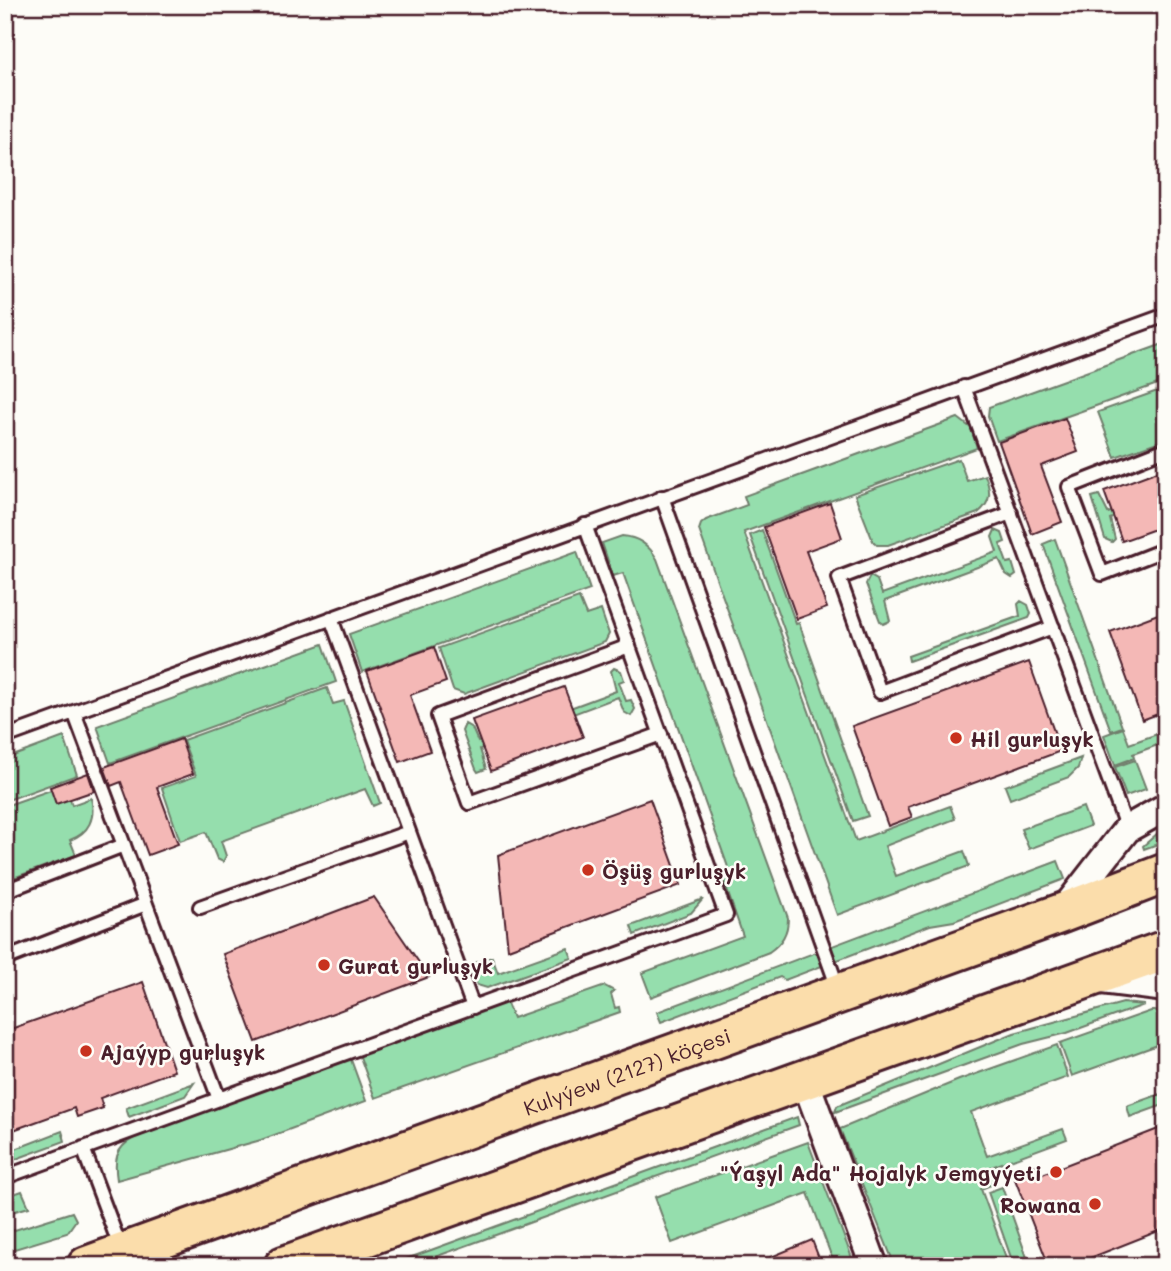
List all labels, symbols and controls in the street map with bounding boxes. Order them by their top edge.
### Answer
place label: Hil gurluşyk [970,725,1094,753]
marker: Hil gurluşyk [948,730,964,746]
place label: Öşüş gurluşyk [602,857,746,885]
marker: Öşüş gurluşyk [580,862,596,878]
place label: Gurat gurluşyk [338,952,493,980]
marker: Gurat gurluşyk [316,957,332,973]
street label: Kulyýew (2127) köçesi [519,1021,734,1121]
place label: Ajaýyp gurluşyk [100,1038,265,1066]
marker: Ajaýyp gurluşyk [78,1043,94,1059]
place label: "Ýaşyl Ada" Hojalyk Jemgyýeti [720,1159,1042,1187]
marker: "Ýaşyl Ada" Hojalyk Jemgyýeti [1048,1164,1064,1180]
place label: Rowana [1000,1191,1081,1218]
marker: Rowana [1087,1196,1103,1212]

